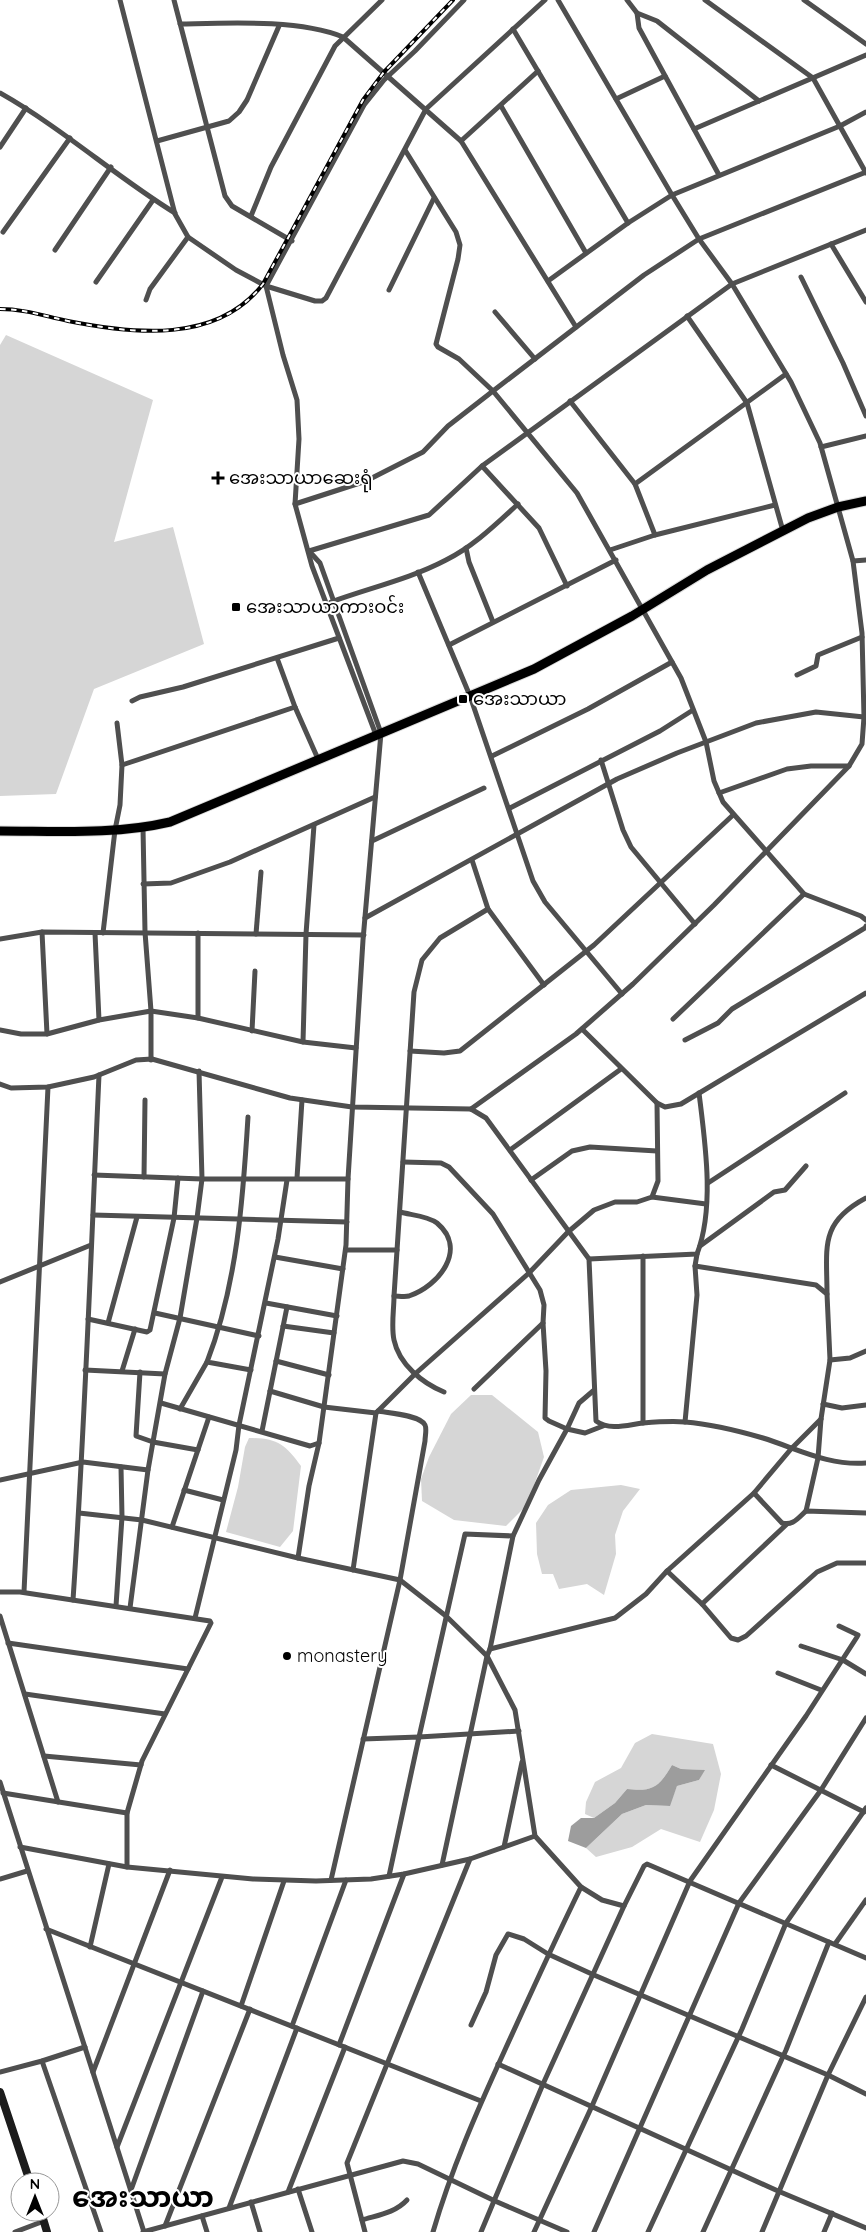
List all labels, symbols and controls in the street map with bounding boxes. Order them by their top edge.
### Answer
place label: အေးသာယာဆေးရုံ [229,466,372,493]
marker: အေးသာယာဆေးရုံ [211,471,225,485]
place label: အေးသာယာကားဝင်း [246,594,404,618]
marker: အေးသာယာကားဝင်း [230,601,242,613]
place label: အေးသာယာ [473,687,567,710]
marker: အေးသာယာ [457,693,469,705]
place label: monastery [297,1644,387,1667]
marker: monastery [281,1650,293,1662]
north arrow [10,2172,60,2222]
text: N [30,2175,40,2193]
district label: အေးသာယာ [72,2179,214,2214]

